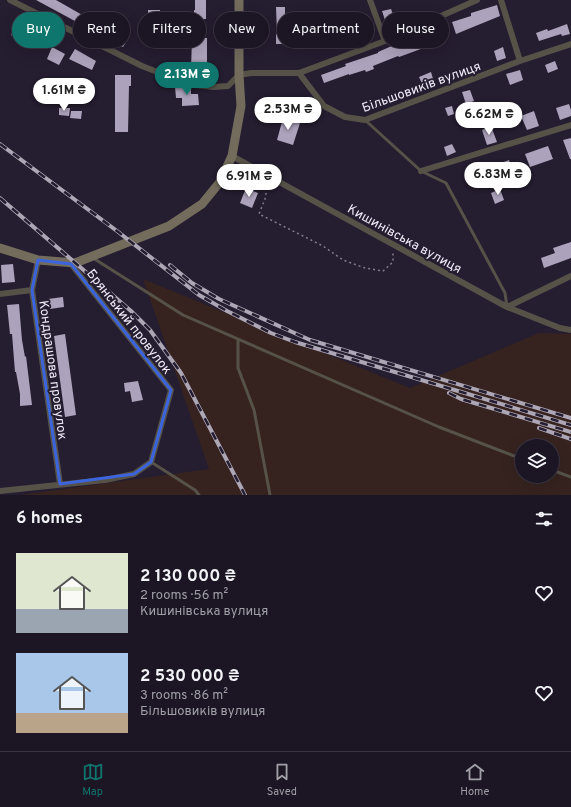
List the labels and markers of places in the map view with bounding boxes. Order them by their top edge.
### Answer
pin: 2.13M ₴ [150,62,224,96]
pin: 1.61M ₴ [27,78,101,112]
pin: 2.53M ₴ [251,97,325,131]
pin: 6.62M ₴ [452,102,526,136]
pin: 6.83M ₴ [461,162,535,196]
pin: 6.91M ₴ [212,164,286,198]

